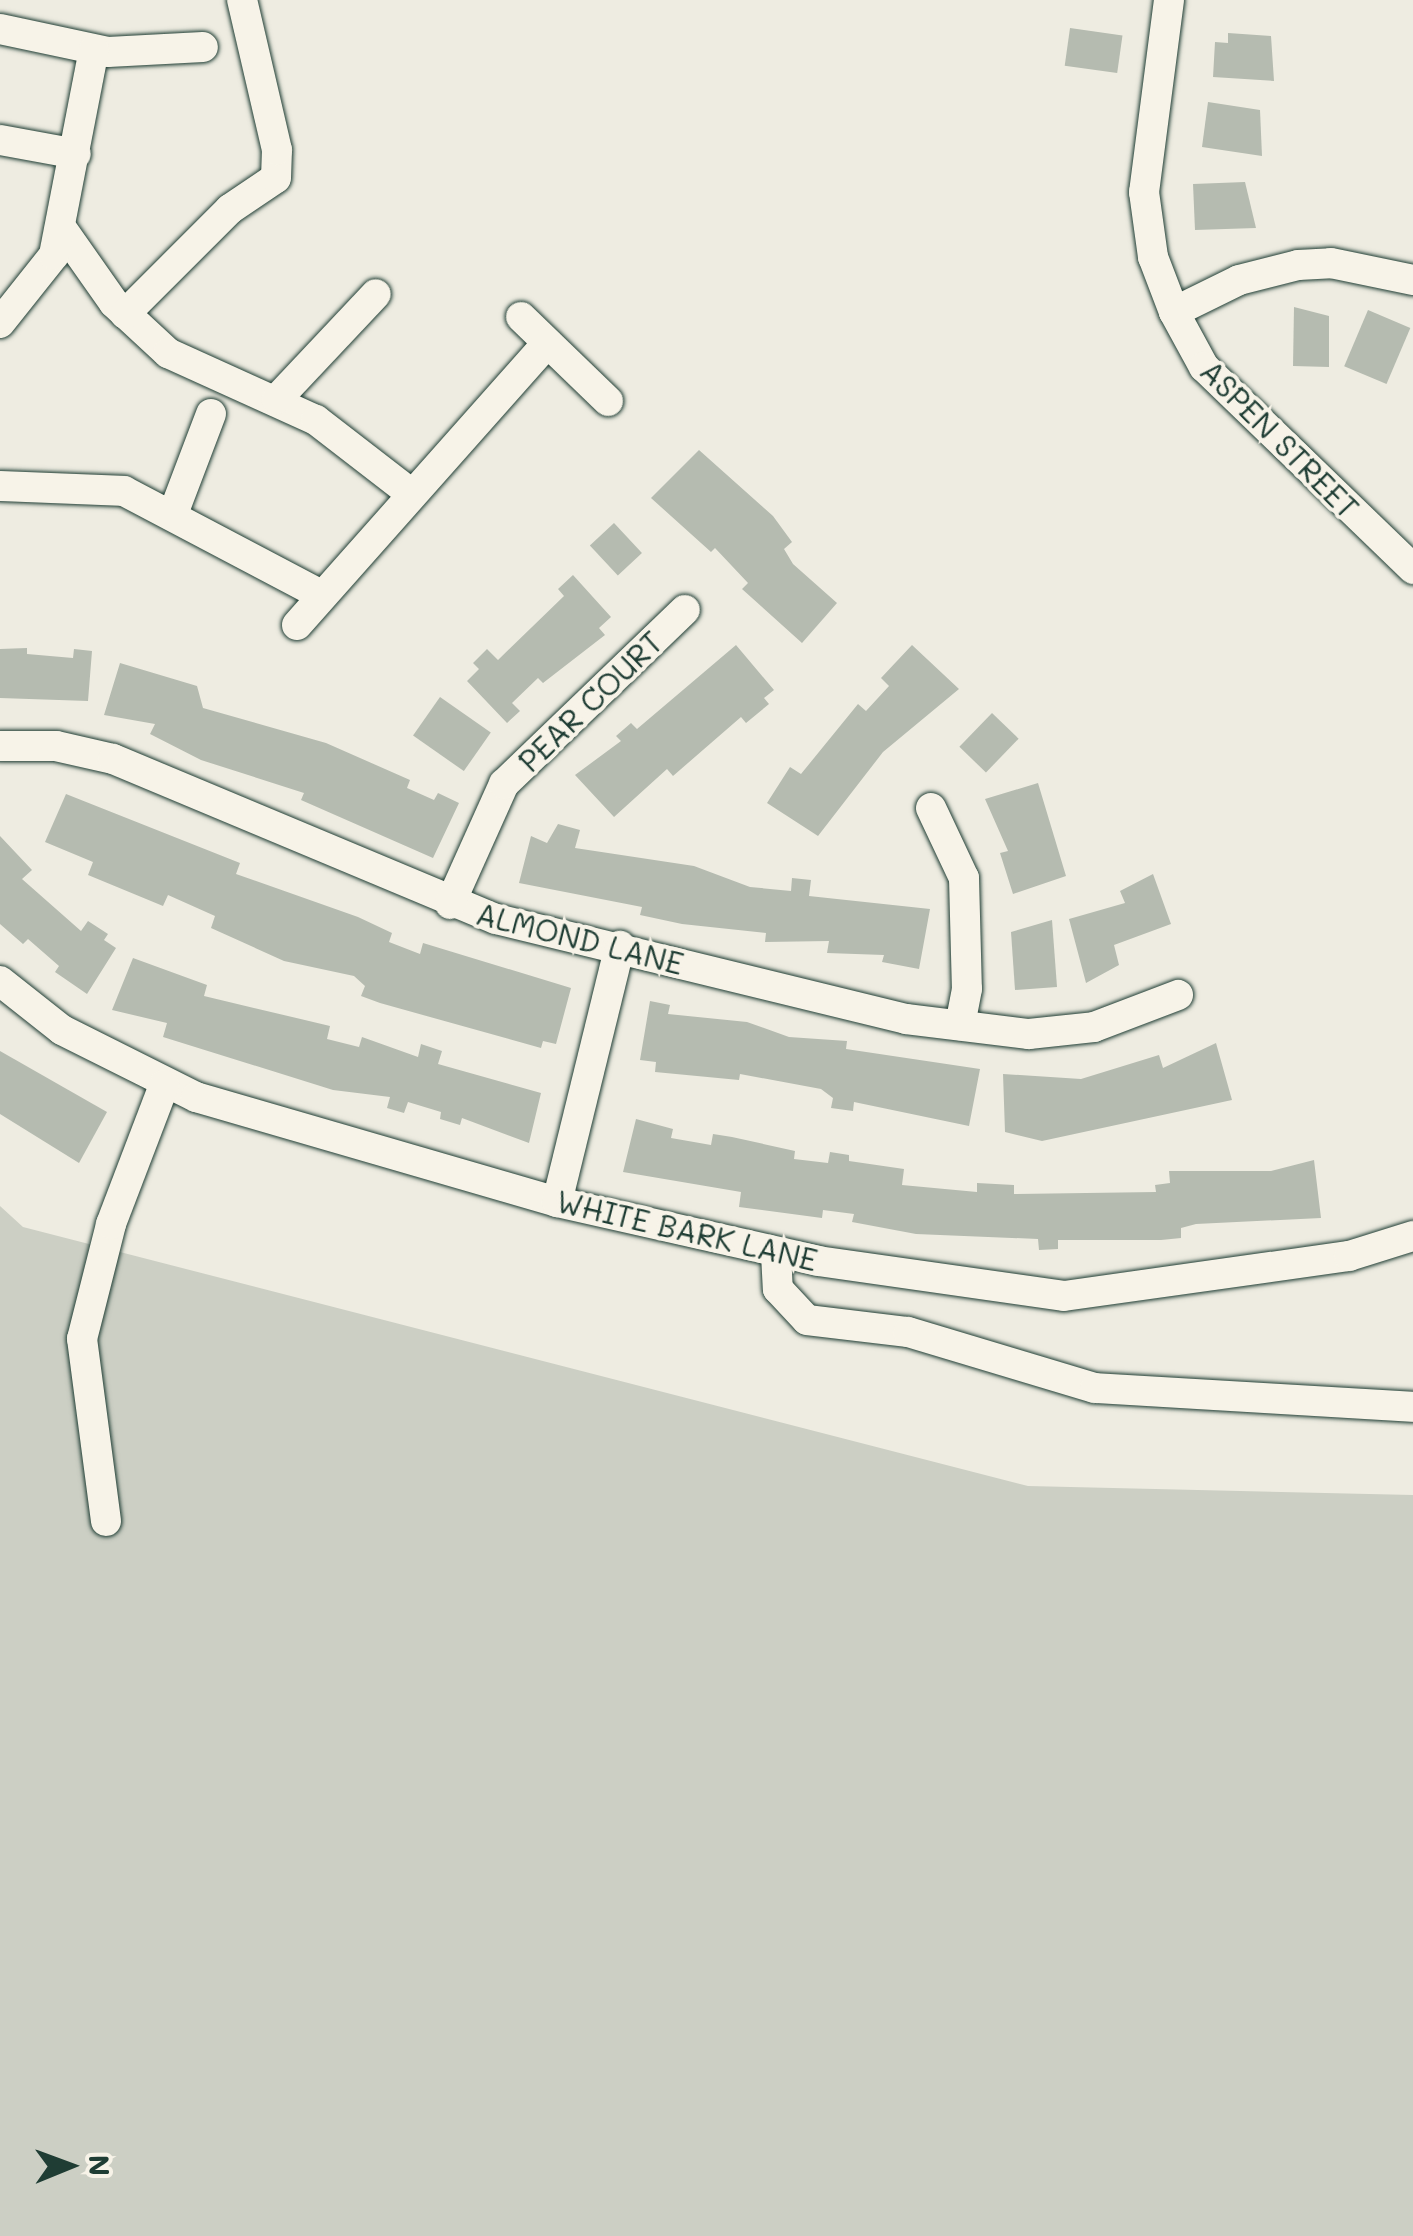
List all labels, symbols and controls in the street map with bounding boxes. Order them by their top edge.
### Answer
street label: ASPEN STREET [1193,352,1367,526]
street label: PEAR COURT [511,623,669,779]
street label: ALMOND LANE [473,895,687,981]
street label: WHITE BARK LANE [553,1182,821,1278]
north arrow [20,2116,120,2216]
text: N [82,2155,118,2176]

